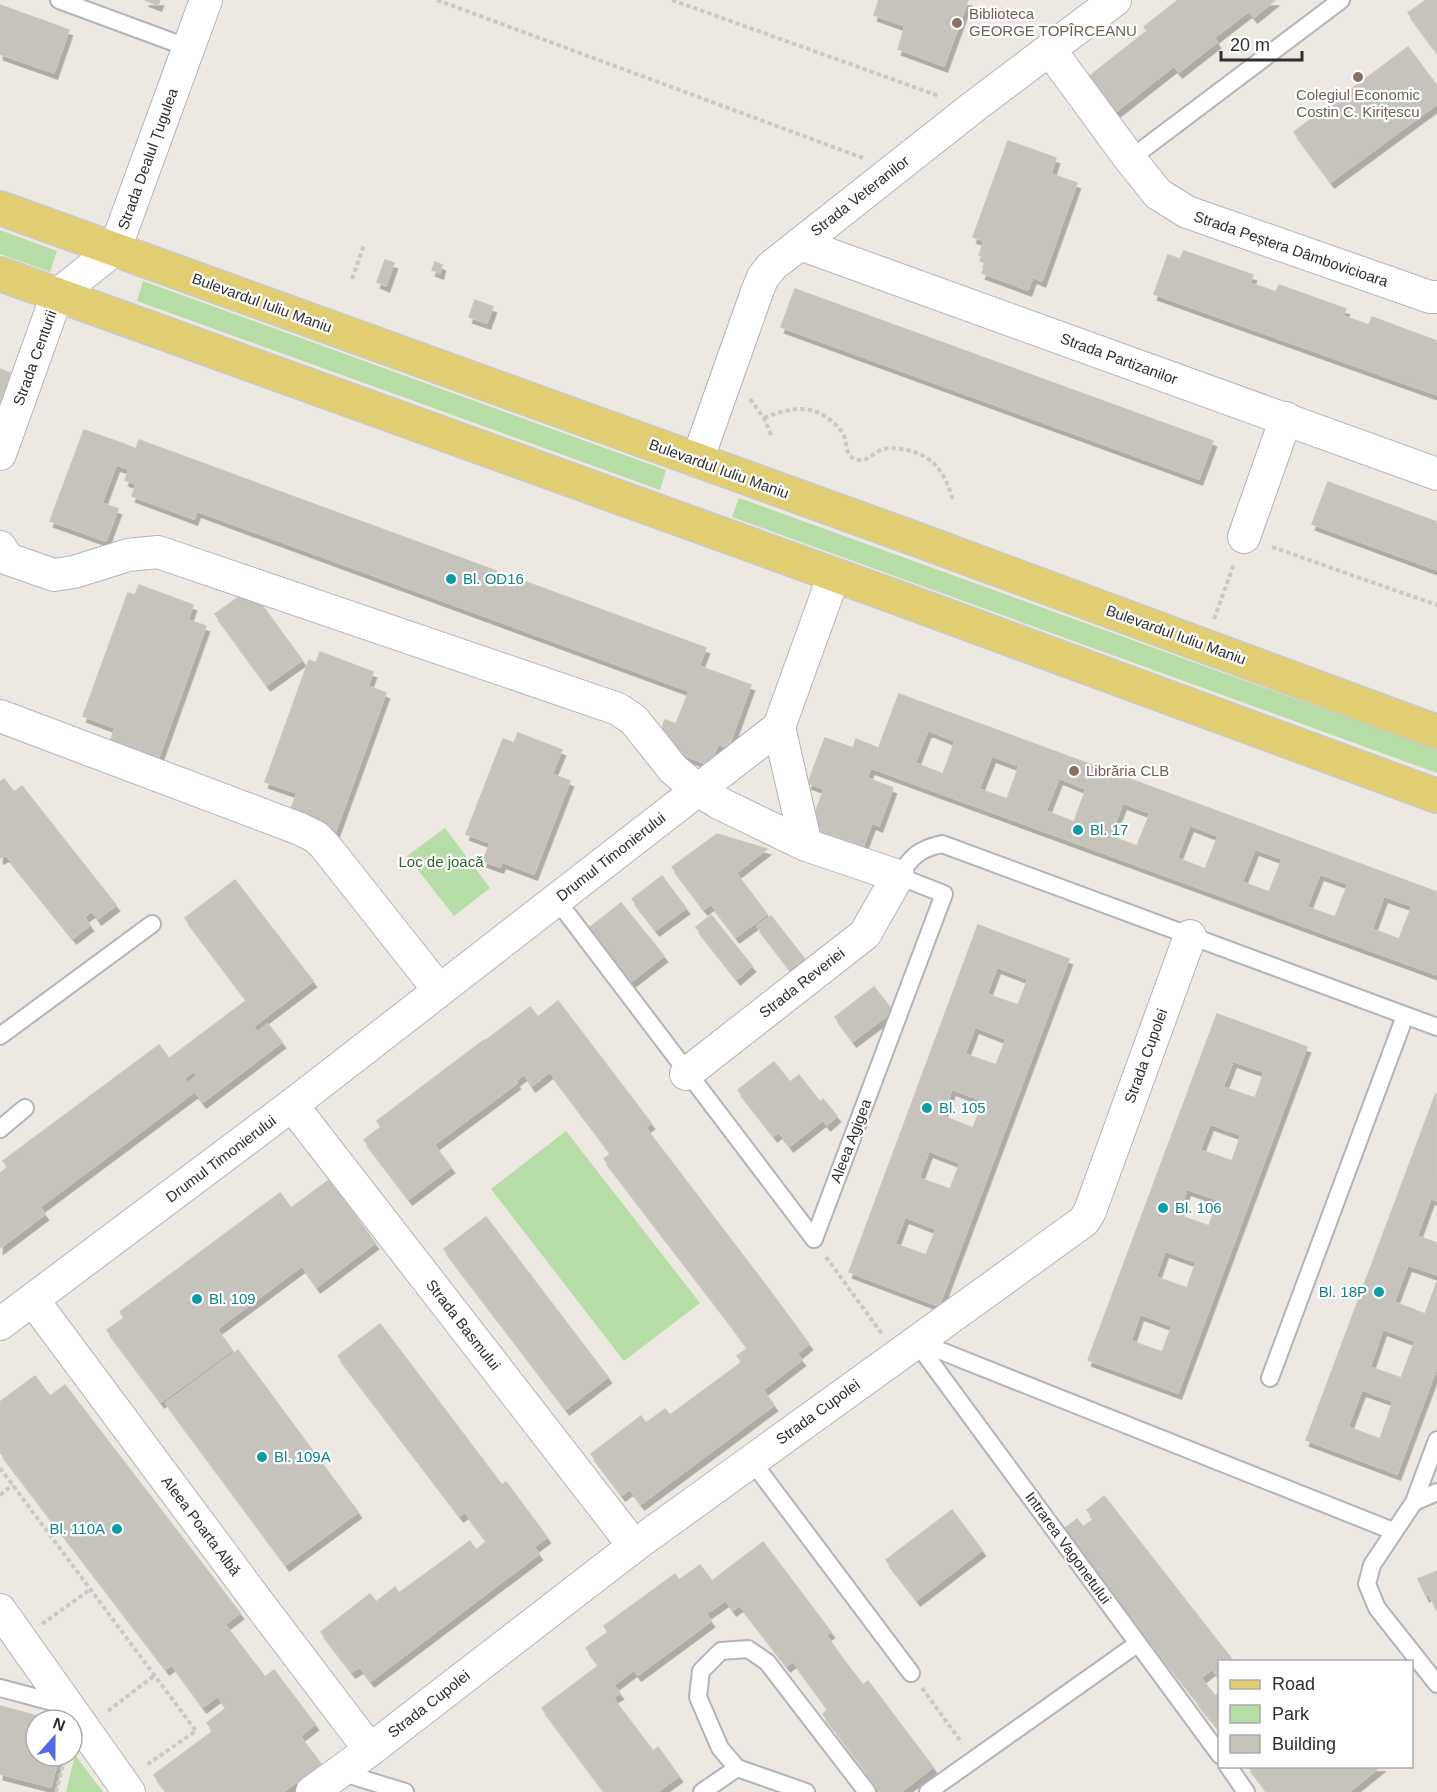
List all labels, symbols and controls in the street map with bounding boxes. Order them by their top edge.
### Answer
place label: Biblioteca GEORGE TOPÎRCEANU [969,5,1137,39]
marker: Biblioteca GEORGE TOPÎRCEANU [950,16,964,30]
scale bar [1221,24,1302,62]
text: 20 m [1230,35,1270,55]
marker: Colegiul Economic Costin C. Kirițescu [1351,70,1365,84]
street label: Strada Dealul Țugulea [114,85,181,232]
place label: Colegiul Economic Costin C. Kirițescu [1296,86,1421,120]
street label: Strada Veteranilor [807,152,912,239]
street label: Strada Peștera Dâmbovicioara [1192,207,1391,290]
street label: Bulevardul Iuliu Maniu [190,269,334,336]
street label: Strada Centurii [9,308,60,408]
street label: Strada Partizanilor [1058,329,1180,388]
street label: Bulevardul Iuliu Maniu [647,435,791,502]
place label: Bl. OD16 [463,570,524,587]
marker: Bl. OD16 [444,572,458,586]
street label: Bulevardul Iuliu Maniu [1104,601,1248,668]
place label: Librăria CLB [1086,762,1169,779]
marker: Librăria CLB [1067,764,1081,778]
street label: Drumul Timonierului [553,809,668,904]
place label: Bl. 17 [1090,821,1128,838]
marker: Bl. 17 [1071,823,1085,837]
park label: Loc de joacă [398,853,484,870]
street label: Strada Reveriei [756,944,848,1021]
street label: Strada Cupolei [1121,1006,1170,1105]
street label: Aleea Agigea [827,1096,875,1185]
place label: Bl. 105 [939,1099,986,1116]
marker: Bl. 105 [920,1101,934,1115]
street label: Drumul Timonierului [162,1112,279,1206]
place label: Bl. 106 [1175,1199,1222,1216]
marker: Bl. 106 [1156,1201,1170,1215]
street label: Strada Basmului [423,1276,504,1373]
place label: Bl. 18P [1319,1283,1367,1300]
marker: Bl. 18P [1372,1285,1386,1299]
place label: Bl. 109 [209,1290,256,1307]
marker: Bl. 109 [190,1292,204,1306]
street label: Strada Cupolei [773,1376,863,1448]
place label: Bl. 109A [274,1448,331,1465]
marker: Bl. 109A [255,1450,269,1464]
street label: Aleea Poarta Albă [158,1473,245,1579]
street label: Intrarea Vagonetului [1022,1489,1115,1607]
place label: Bl. 110A [49,1520,105,1537]
marker: Bl. 110A [110,1522,124,1536]
legend [1218,1660,1413,1768]
street label: Strada Cupolei [384,1666,473,1741]
text: Road [1272,1674,1315,1694]
text: Park [1272,1704,1310,1724]
north arrow [24,1708,84,1768]
text: N [51,1714,68,1734]
text: Building [1272,1734,1336,1754]

